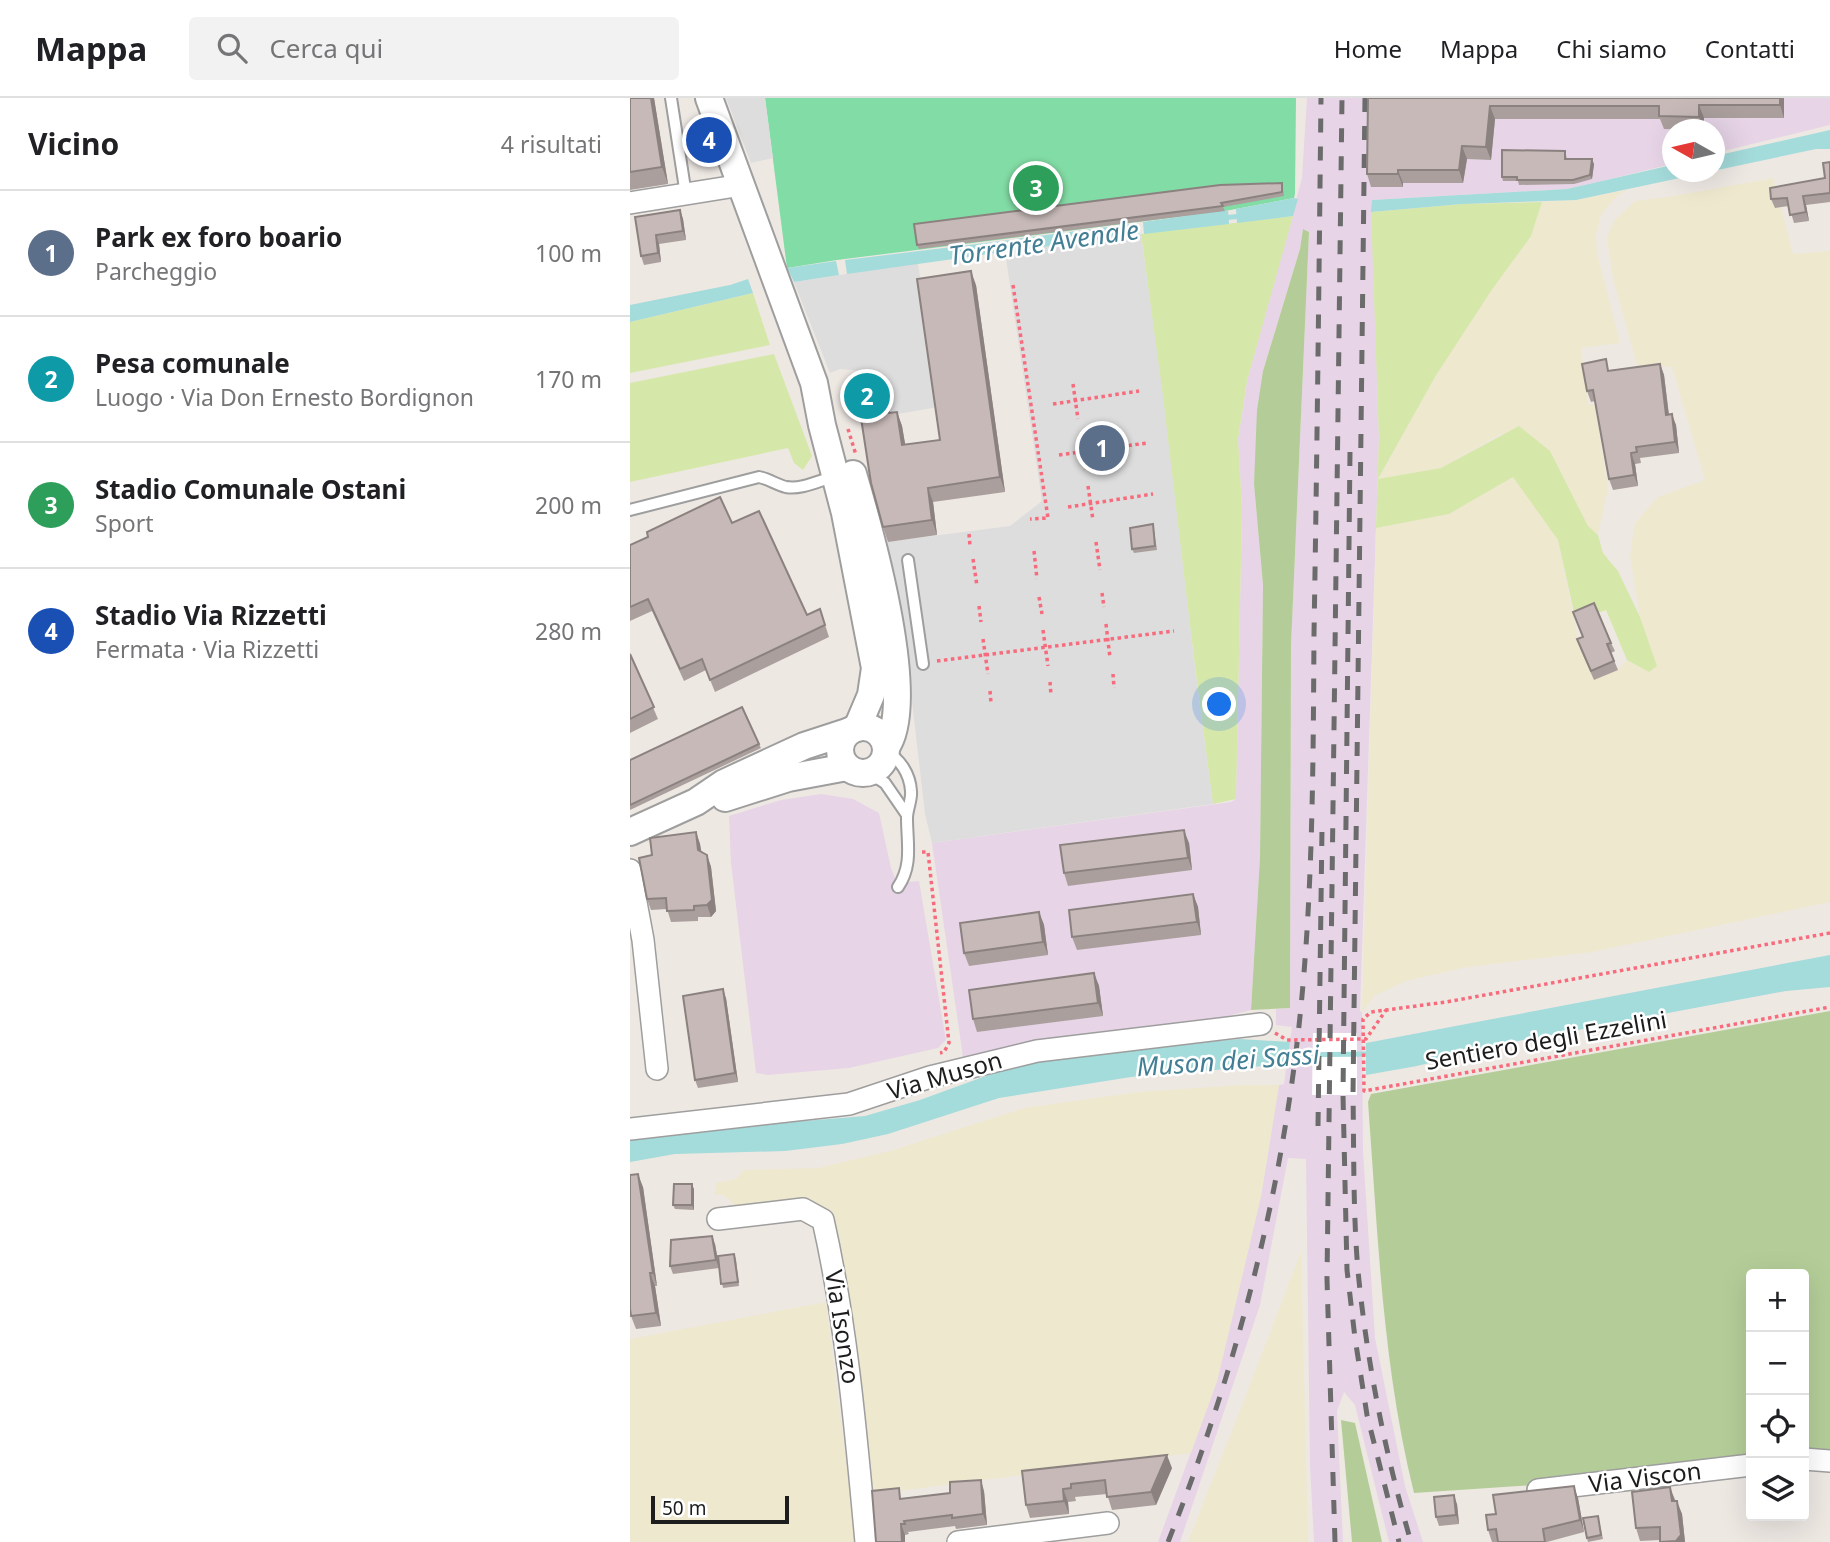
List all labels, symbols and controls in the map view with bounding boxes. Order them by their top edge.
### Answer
search box [189,17,679,80]
text: Mappa [35,26,147,71]
icon: search [213,29,251,67]
text: Cerca qui [269,30,383,66]
text: Home [1334,32,1402,65]
text: Mappa [1440,32,1518,65]
text: Chi siamo [1556,32,1667,65]
text: Contatti [1705,32,1795,65]
pin: 4 [686,114,732,166]
north arrow [1662,119,1725,182]
text: Vicino [28,123,119,164]
text: 4 risultati [501,128,602,160]
pin: 3 [1013,162,1059,214]
water label: Torrente Avenale [946,211,1141,273]
text: Park ex foro boario [95,219,342,255]
text: 1 [44,237,58,269]
text: 100 m [535,237,602,269]
text: Parcheggio [95,255,217,287]
text: Pesa comunale [95,345,290,381]
text: 2 [44,363,58,395]
text: 170 m [535,363,602,395]
pin: 2 [844,370,890,422]
text: Luogo · Via Don Ernesto Bordignon [95,381,474,413]
pin: 1 [1079,422,1125,474]
text: Stadio Comunale Ostani [95,471,406,507]
text: 3 [44,489,58,521]
text: 200 m [535,489,602,521]
text: Sport [95,507,154,539]
text: Stadio Via Rizzetti [95,597,327,633]
text: 4 [44,615,58,647]
text: 280 m [535,615,602,647]
text: Fermata · Via Rizzetti [95,633,319,665]
your location [1202,687,1236,721]
street label: Sentiero degli Ezzelini [1422,1002,1669,1077]
water label: Muson dei Sassi [1135,1036,1322,1084]
street label: Via Muson [883,1042,1006,1107]
street label: Via Isonzo [818,1267,869,1386]
map controls [1746,1269,1809,1521]
button: + [1746,1269,1809,1332]
button: − [1746,1332,1809,1395]
button: locate [1746,1395,1809,1458]
street label: Via Viscon [1587,1453,1703,1500]
button: layers [1746,1458,1809,1521]
scale bar [651,1493,789,1525]
text: 50 m [662,1495,706,1521]

